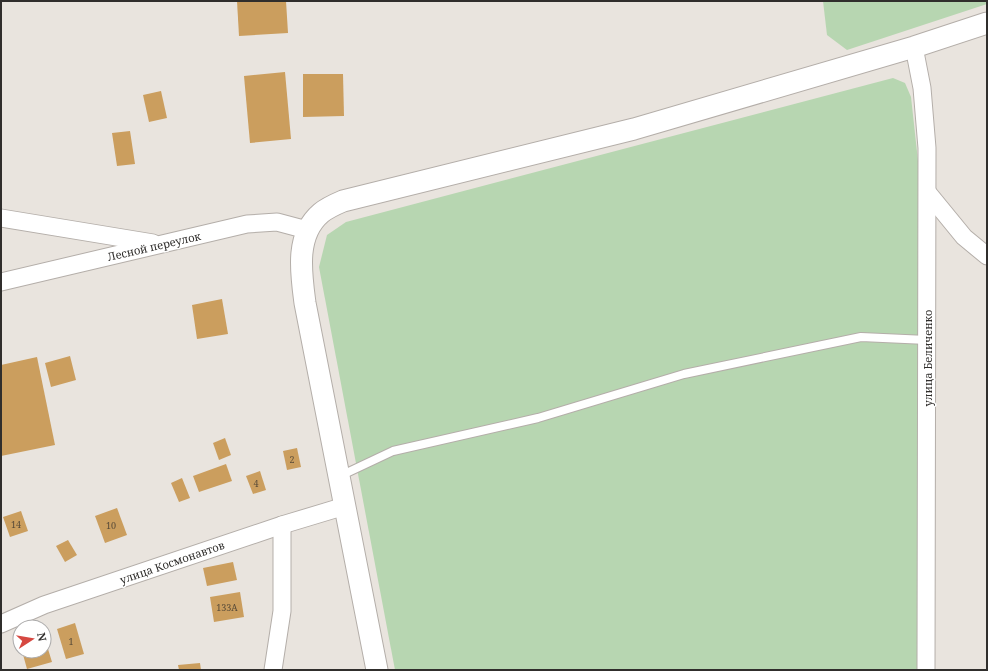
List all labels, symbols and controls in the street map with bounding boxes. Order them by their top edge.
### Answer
street label: Лесной переулок [106,228,203,264]
street label: улица Беличенко [920,310,935,406]
house number: 2 [289,453,295,466]
house number: 4 [253,477,259,490]
house number: 14 [11,518,21,531]
house number: 10 [106,519,116,532]
street label: улица Космонавтов [118,537,226,587]
house number: 133А [216,601,238,614]
north arrow [12,619,52,659]
text: N [34,631,51,643]
house number: 1 [68,635,74,648]

